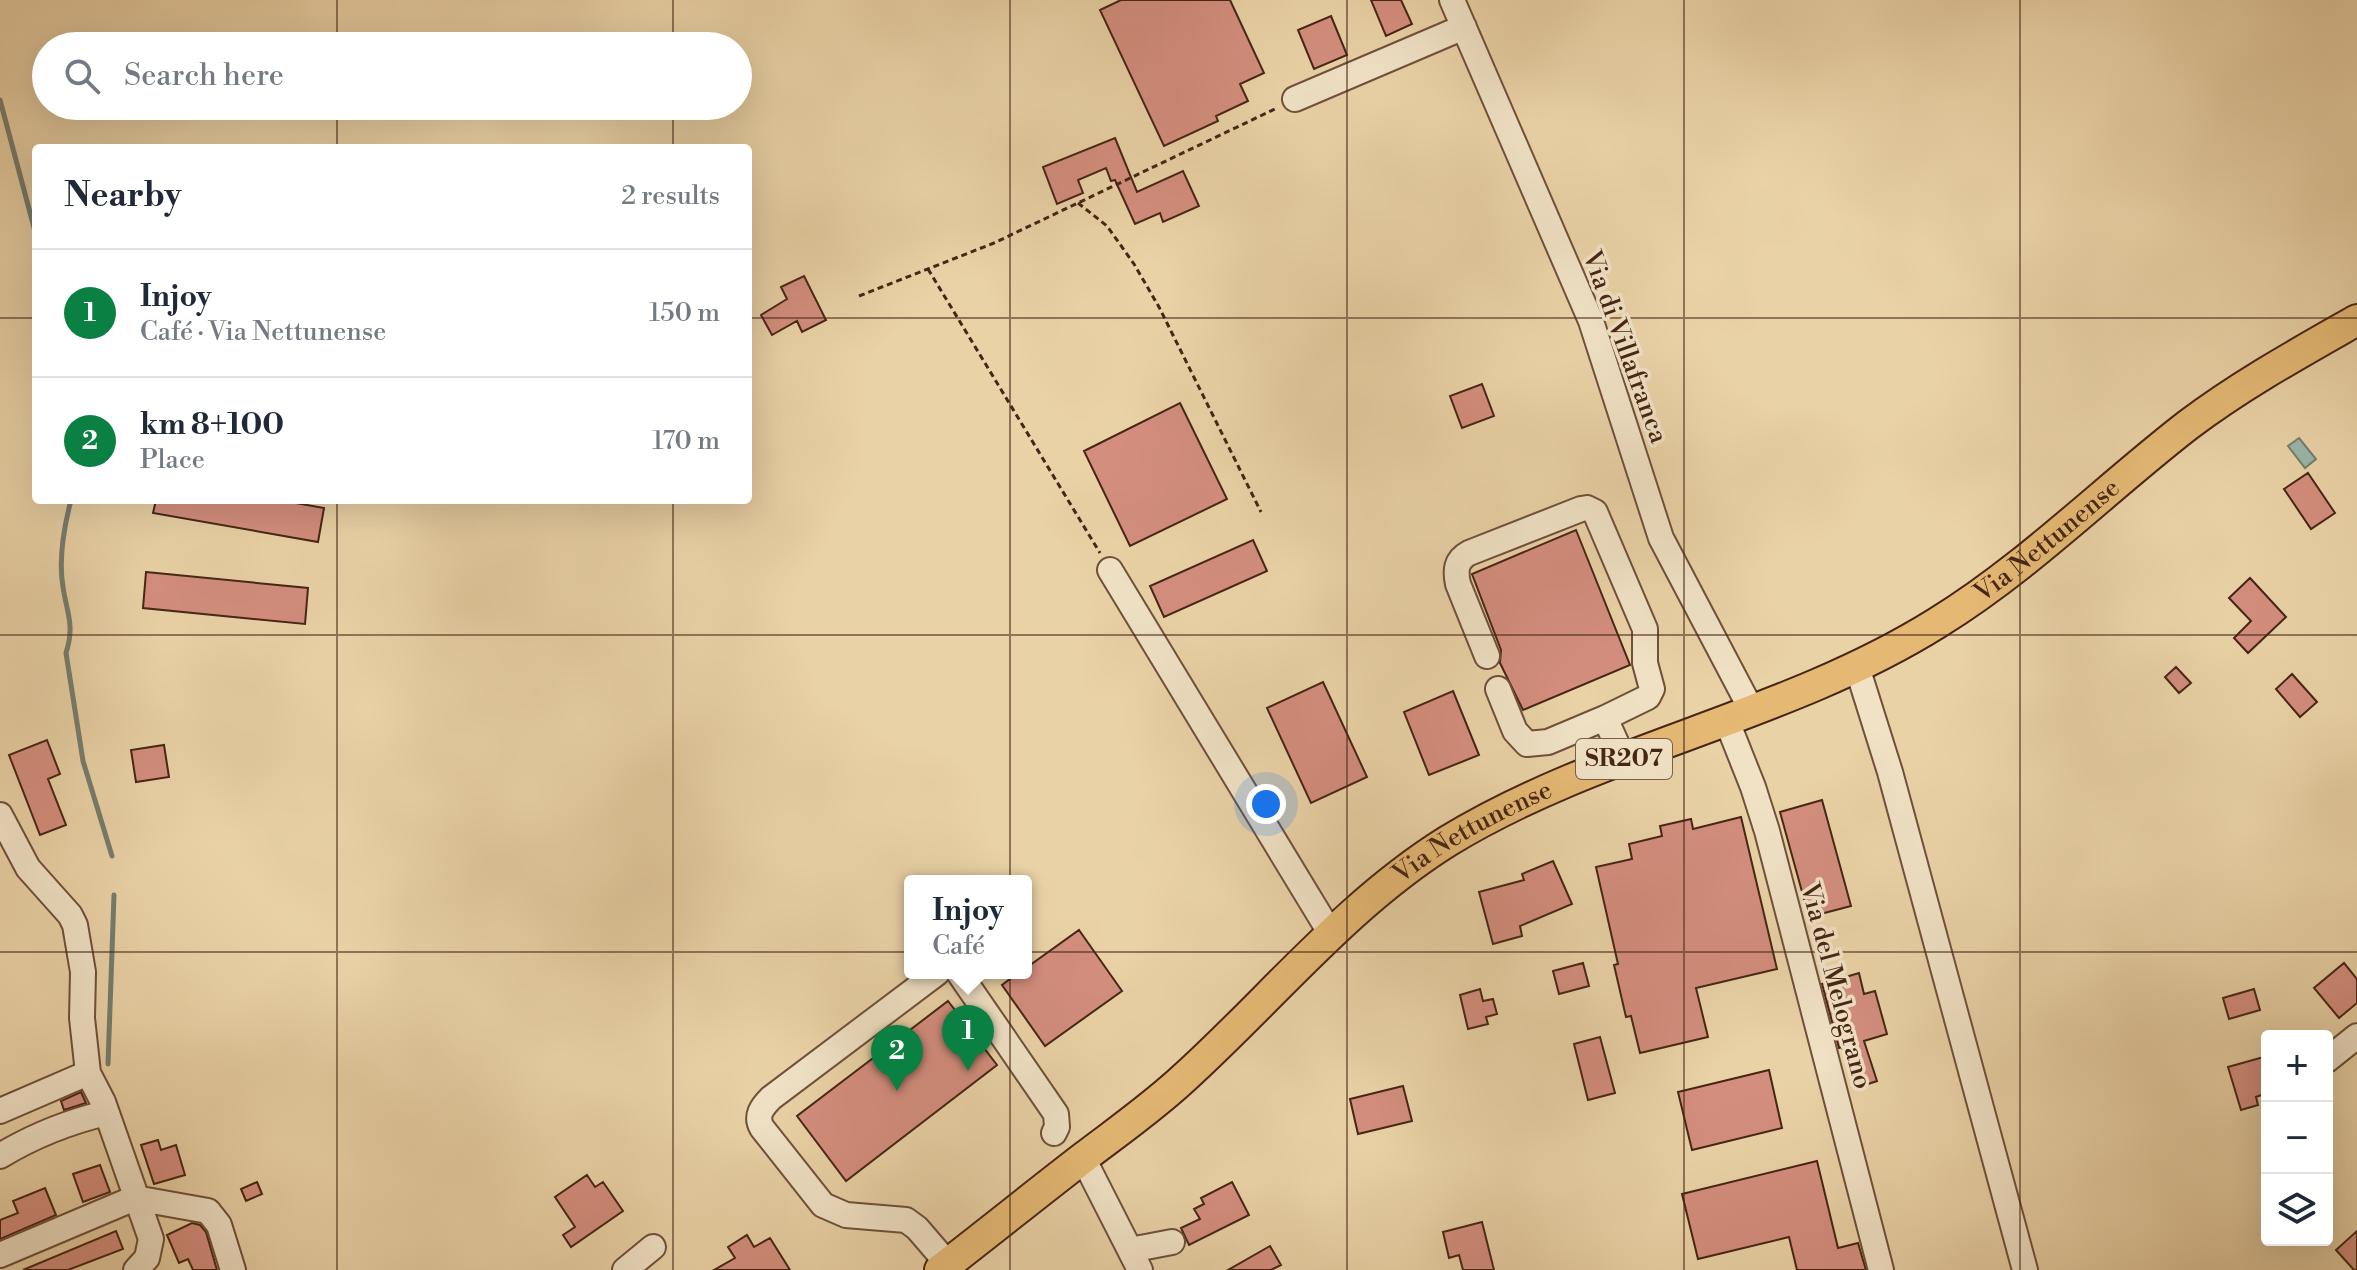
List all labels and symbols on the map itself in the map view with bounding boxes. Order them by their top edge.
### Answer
street label: Via di Villafranca [1575,245,1675,448]
street label: Via Nettunense [1967,472,2126,610]
road number: SR207 [1576,739,1672,779]
street label: Via Nettunense [1386,774,1557,891]
your location [1246,784,1286,824]
street label: Via del Melograno [1793,878,1879,1093]
pin: 1 [942,1005,994,1071]
pin: 2 [871,1025,923,1091]

